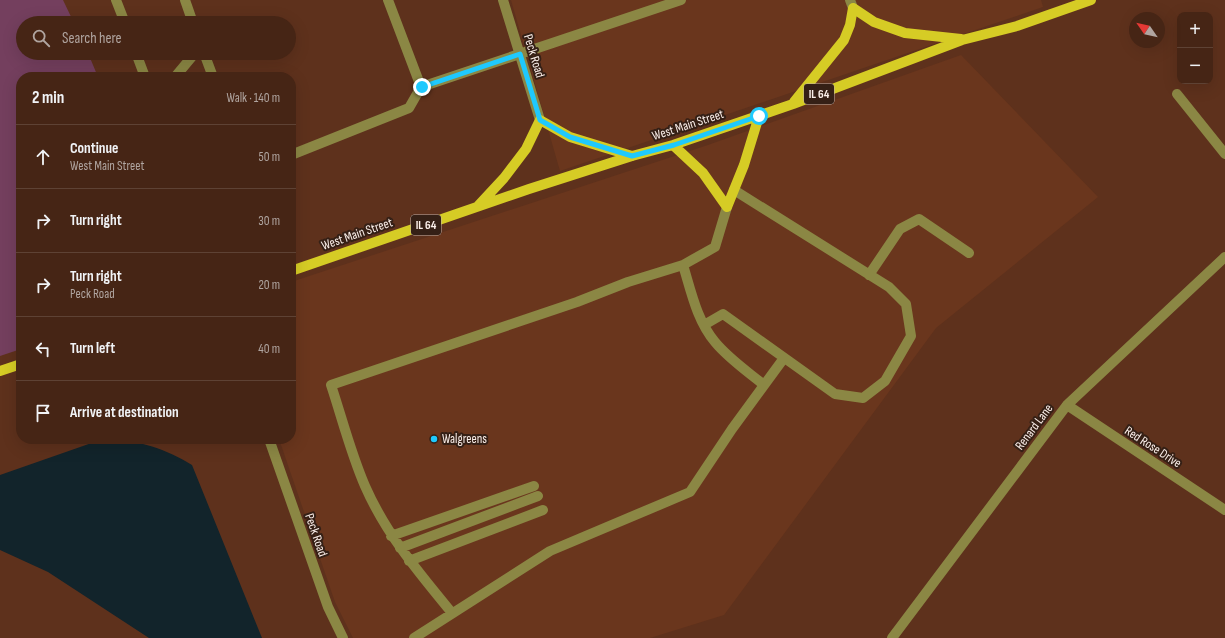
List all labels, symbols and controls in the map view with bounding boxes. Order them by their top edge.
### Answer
north arrow [1129,12,1165,48]
map controls [1177,12,1213,84]
button: + [1177,12,1213,48]
search box [16,16,296,60]
icon: search [30,27,52,49]
text: Search here [62,29,122,48]
street label: Peck Road [520,32,548,80]
button: − [1177,48,1213,84]
route end [413,78,431,96]
road number: IL 64 [804,84,834,104]
text: 2 min [32,88,64,108]
text: Walk · 140 m [227,90,280,106]
street label: West Main Street [650,106,726,144]
route start [750,107,768,125]
text: Continue [70,139,119,158]
icon: ahead [32,146,54,168]
text: 50 m [259,149,280,165]
text: West Main Street [70,158,144,174]
icon: right [32,210,54,232]
text: Turn right [70,211,122,230]
text: 30 m [258,213,280,229]
street label: West Main Street [319,214,395,254]
road number: IL 64 [411,215,441,235]
text: Turn right [70,267,122,286]
icon: right [32,274,54,296]
text: 20 m [258,277,280,293]
text: Peck Road [70,286,115,302]
icon: left [32,338,54,360]
text: Turn left [70,339,115,358]
text: 40 m [258,341,280,357]
street label: Renard Lane [1012,401,1056,453]
icon: arrive [32,402,54,424]
text: Arrive at destination [70,403,179,422]
street label: Red Rose Drive [1122,423,1184,471]
place label: Walgreens [442,431,487,447]
marker: Walgreens [429,434,439,444]
street label: Peck Road [301,511,331,559]

